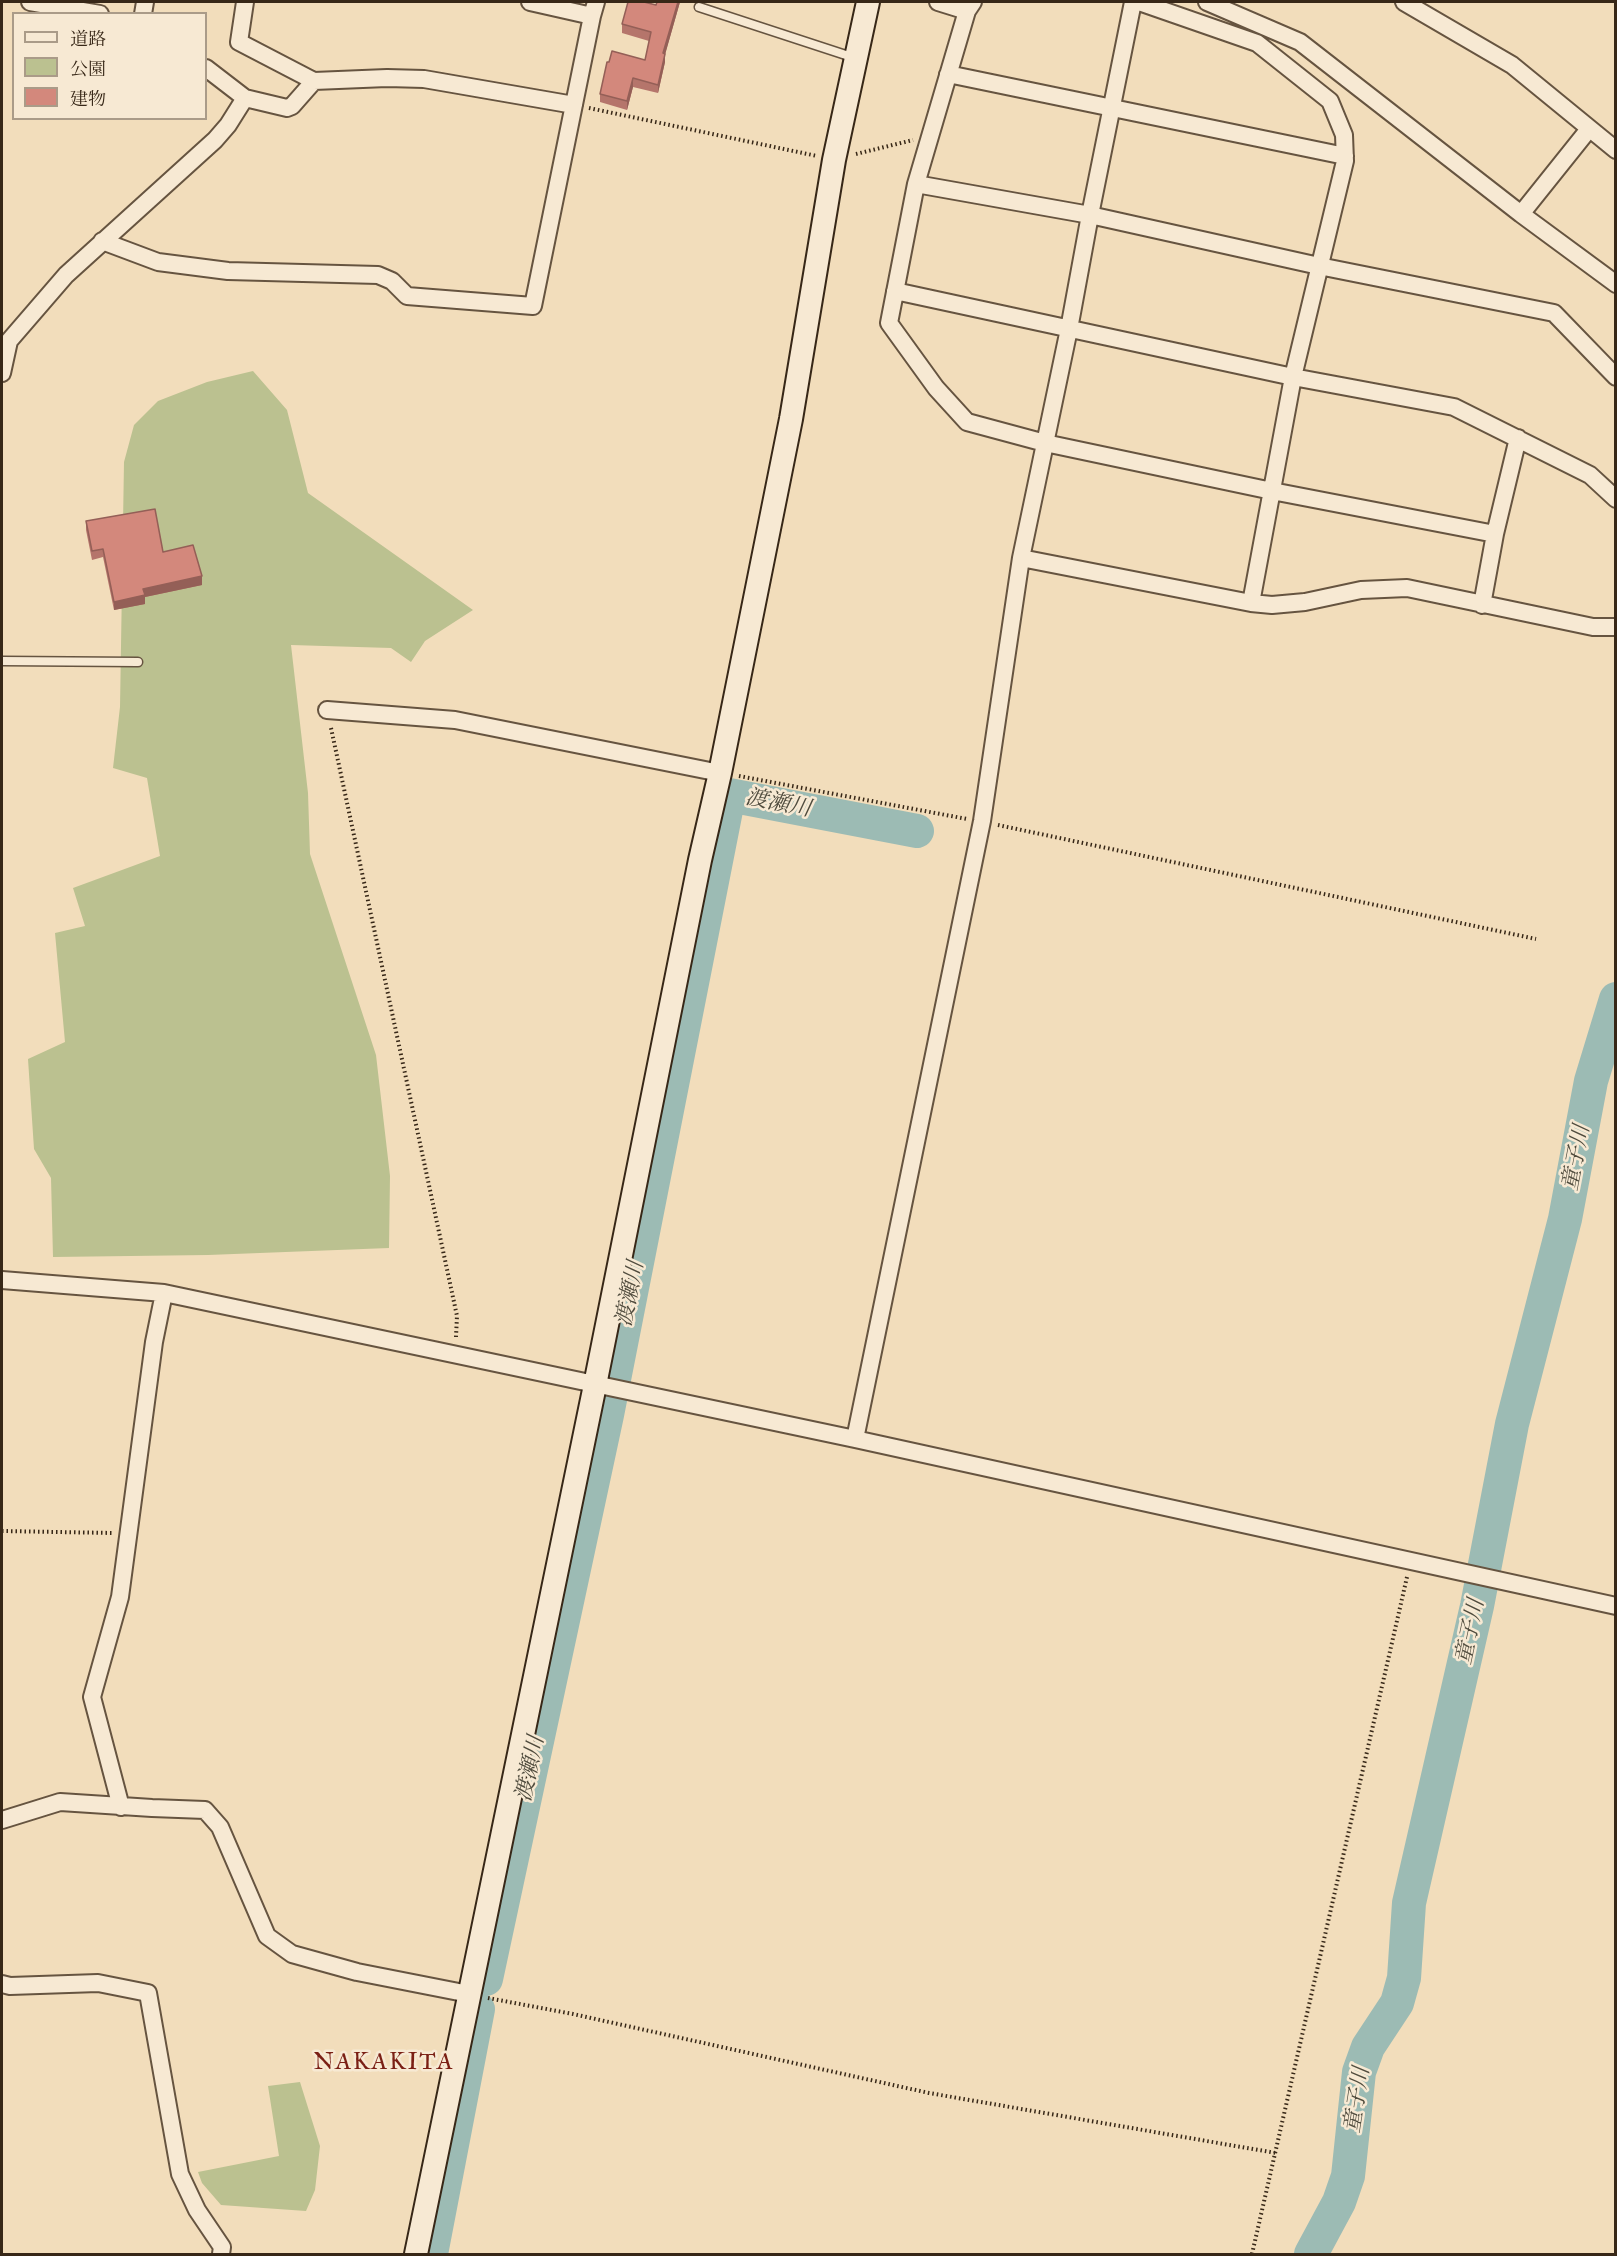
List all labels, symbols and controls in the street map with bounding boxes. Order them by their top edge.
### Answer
legend [12,12,207,120]
text: 道路 [70,28,106,50]
text: 公園 [70,58,106,80]
text: 建物 [70,88,106,110]
water label: 渡瀬川 [743,785,813,823]
water label: 童子川 [1558,1123,1596,1193]
water label: 渡瀬川 [612,1259,650,1329]
water label: 童子川 [1451,1597,1491,1667]
water label: 渡瀬川 [511,1734,551,1804]
district label: NAKAKITA [313,2049,455,2077]
water label: 童子川 [1340,2065,1376,2135]

